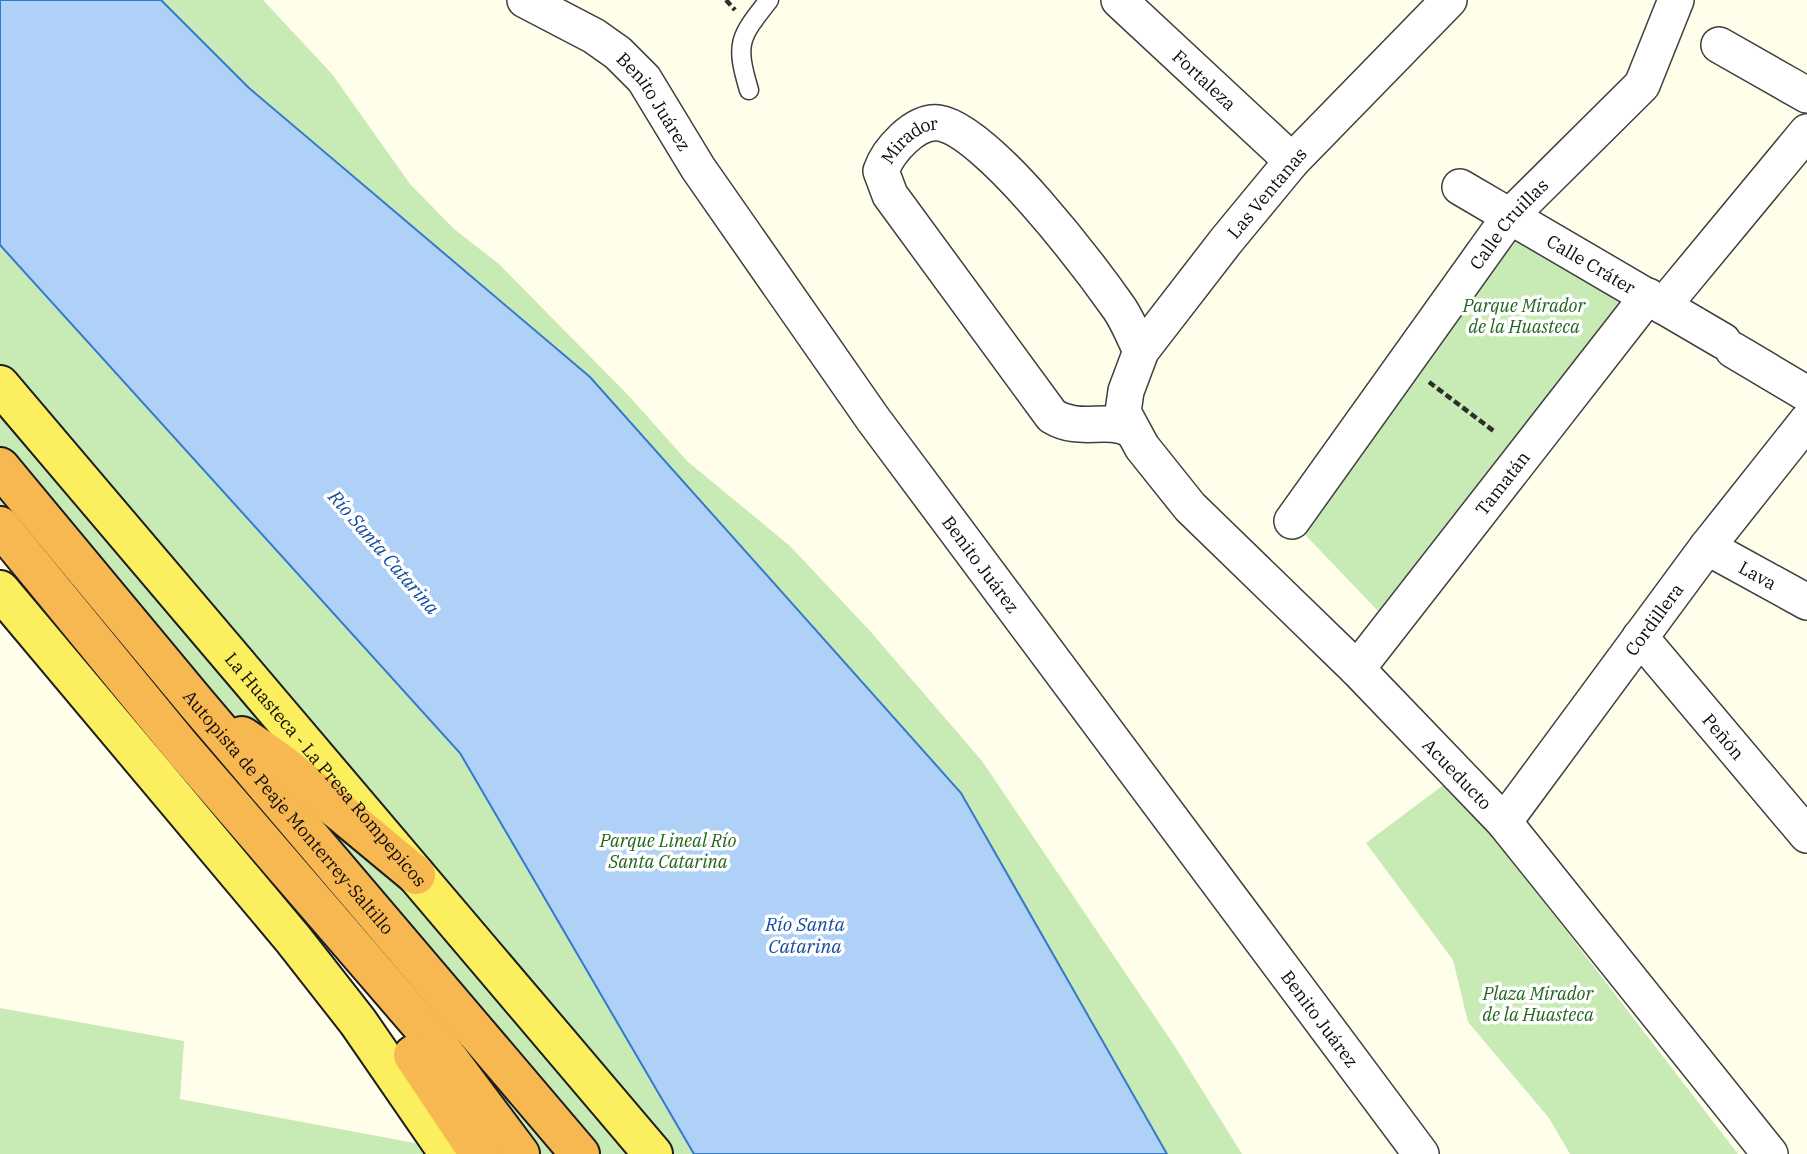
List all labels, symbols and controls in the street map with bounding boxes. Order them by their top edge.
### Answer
street label: Fortaleza [1168,44,1242,115]
street label: Benito Juárez [612,47,696,155]
street label: Mirador [875,111,938,168]
street label: Las Ventanas [1222,143,1312,243]
street label: Calle Cruillas [1464,173,1553,274]
street label: Calle Cráter [1543,229,1640,299]
park label: Parque Mirador de la Huasteca [1462,294,1586,338]
street label: Tamatán [1470,446,1534,520]
water label: Río Santa Catarina [323,484,445,620]
street label: Benito Juárez [937,511,1025,617]
street label: Lava [1735,555,1781,595]
street label: Cordillera [1619,578,1688,660]
street label: La Huasteca - La Presa Rompepicos [220,647,432,891]
street label: Autopista de Peaje Monterrey-Saltillo [178,685,399,939]
street label: Peñón [1698,708,1750,764]
street label: Acueducto [1418,733,1497,814]
park label: Parque Lineal Río Santa Catarina [599,829,736,873]
water label: Río Santa Catarina [764,912,845,958]
street label: Benito Juárez [1276,965,1364,1072]
park label: Plaza Mirador de la Huasteca [1482,982,1594,1026]

